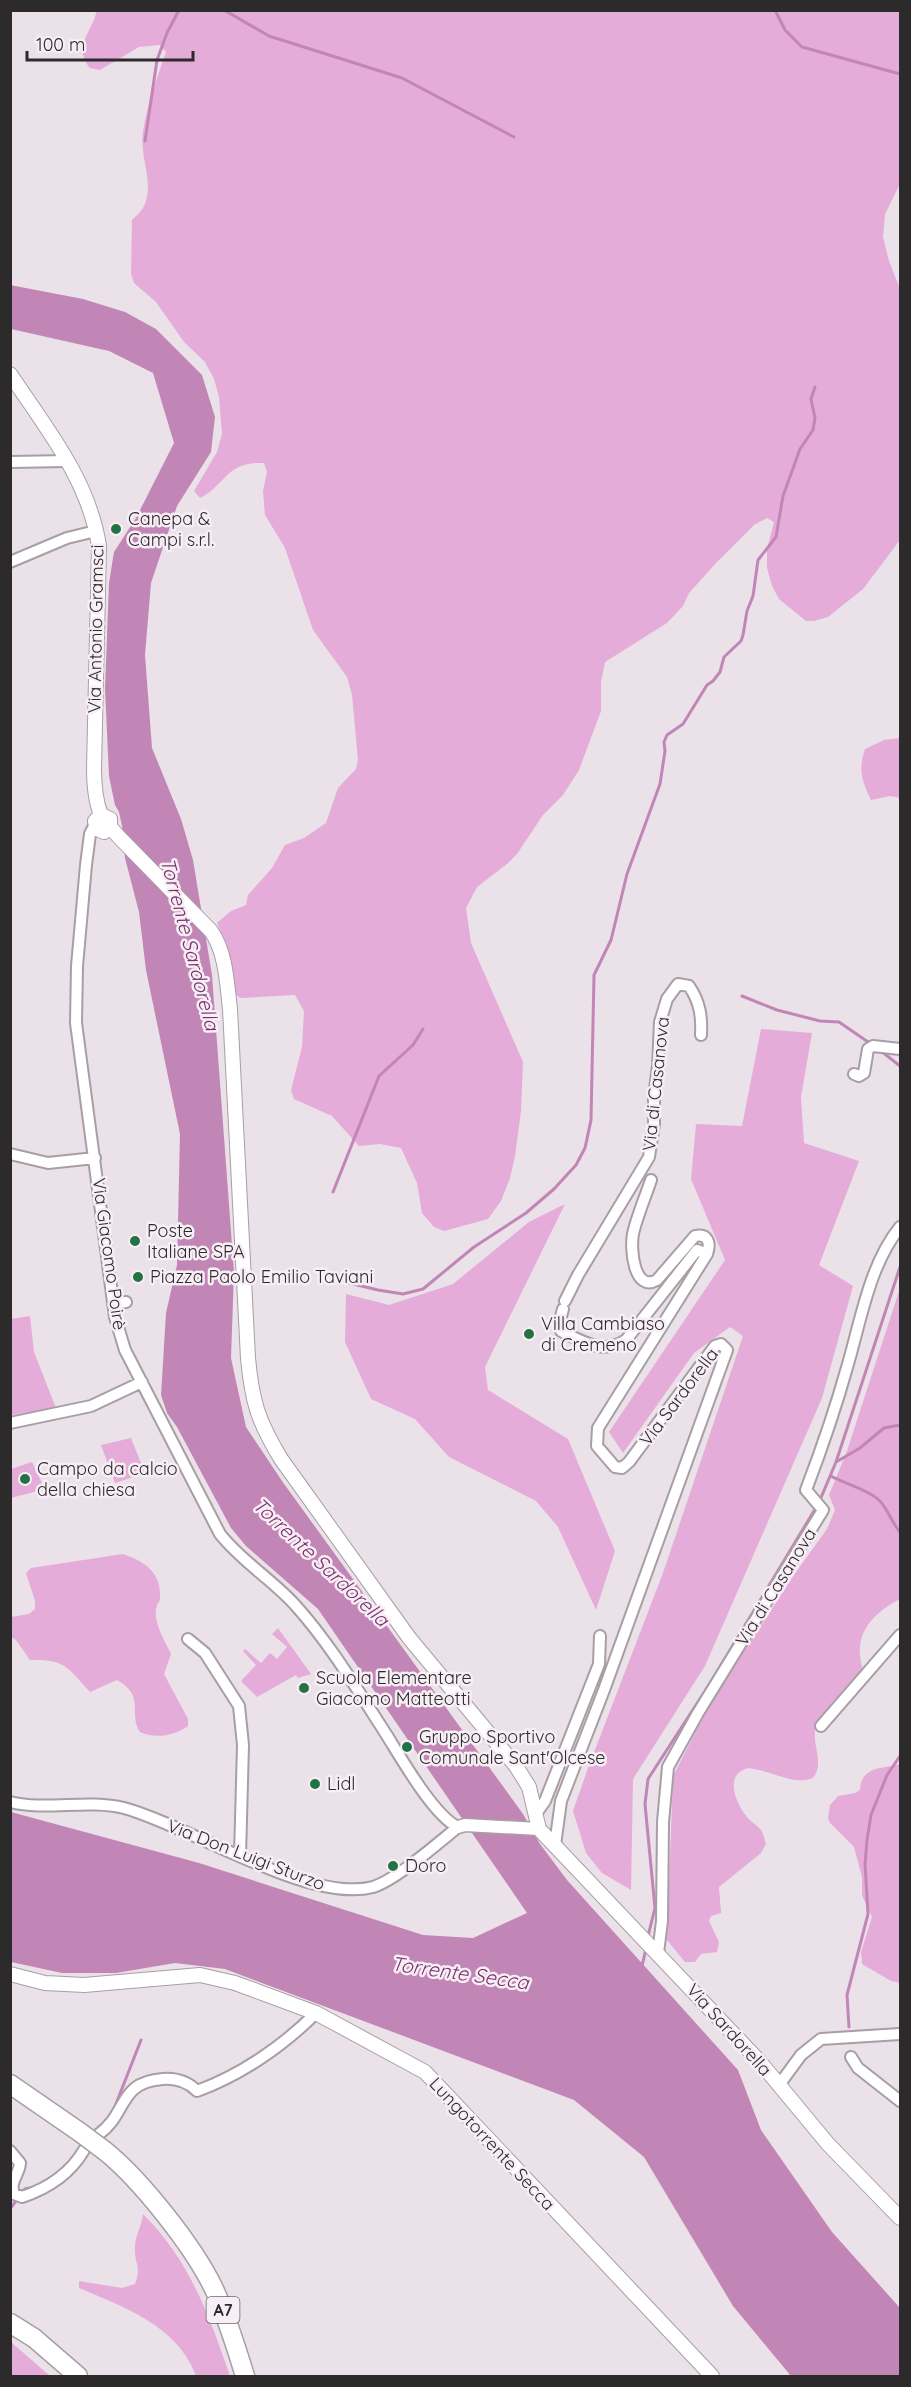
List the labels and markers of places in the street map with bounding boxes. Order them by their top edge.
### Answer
place label: Canepa & Campi s.r.l. [128,507,214,551]
marker: Canepa & Campi s.r.l. [109,522,123,536]
place label: Poste Italiane SPA [147,1219,245,1263]
marker: Poste Italiane SPA [128,1234,142,1248]
place label: Piazza Paolo Emilio Taviani [150,1265,373,1288]
marker: Piazza Paolo Emilio Taviani [131,1270,145,1284]
place label: Villa Cambiaso di Cremeno [541,1312,665,1356]
marker: Villa Cambiaso di Cremeno [522,1327,536,1341]
place label: Campo da calcio della chiesa [37,1457,178,1501]
marker: Campo da calcio della chiesa [18,1472,32,1486]
place label: Scuola Elementare Giacomo Matteotti [316,1666,472,1710]
marker: Scuola Elementare Giacomo Matteotti [297,1681,311,1695]
place label: Gruppo Sportivo Comunale Sant'Olcese [419,1725,606,1769]
marker: Gruppo Sportivo Comunale Sant'Olcese [400,1740,414,1754]
place label: Lidl [327,1772,355,1795]
marker: Lidl [308,1777,322,1791]
place label: Doro [405,1854,446,1877]
marker: Doro [386,1859,400,1873]

